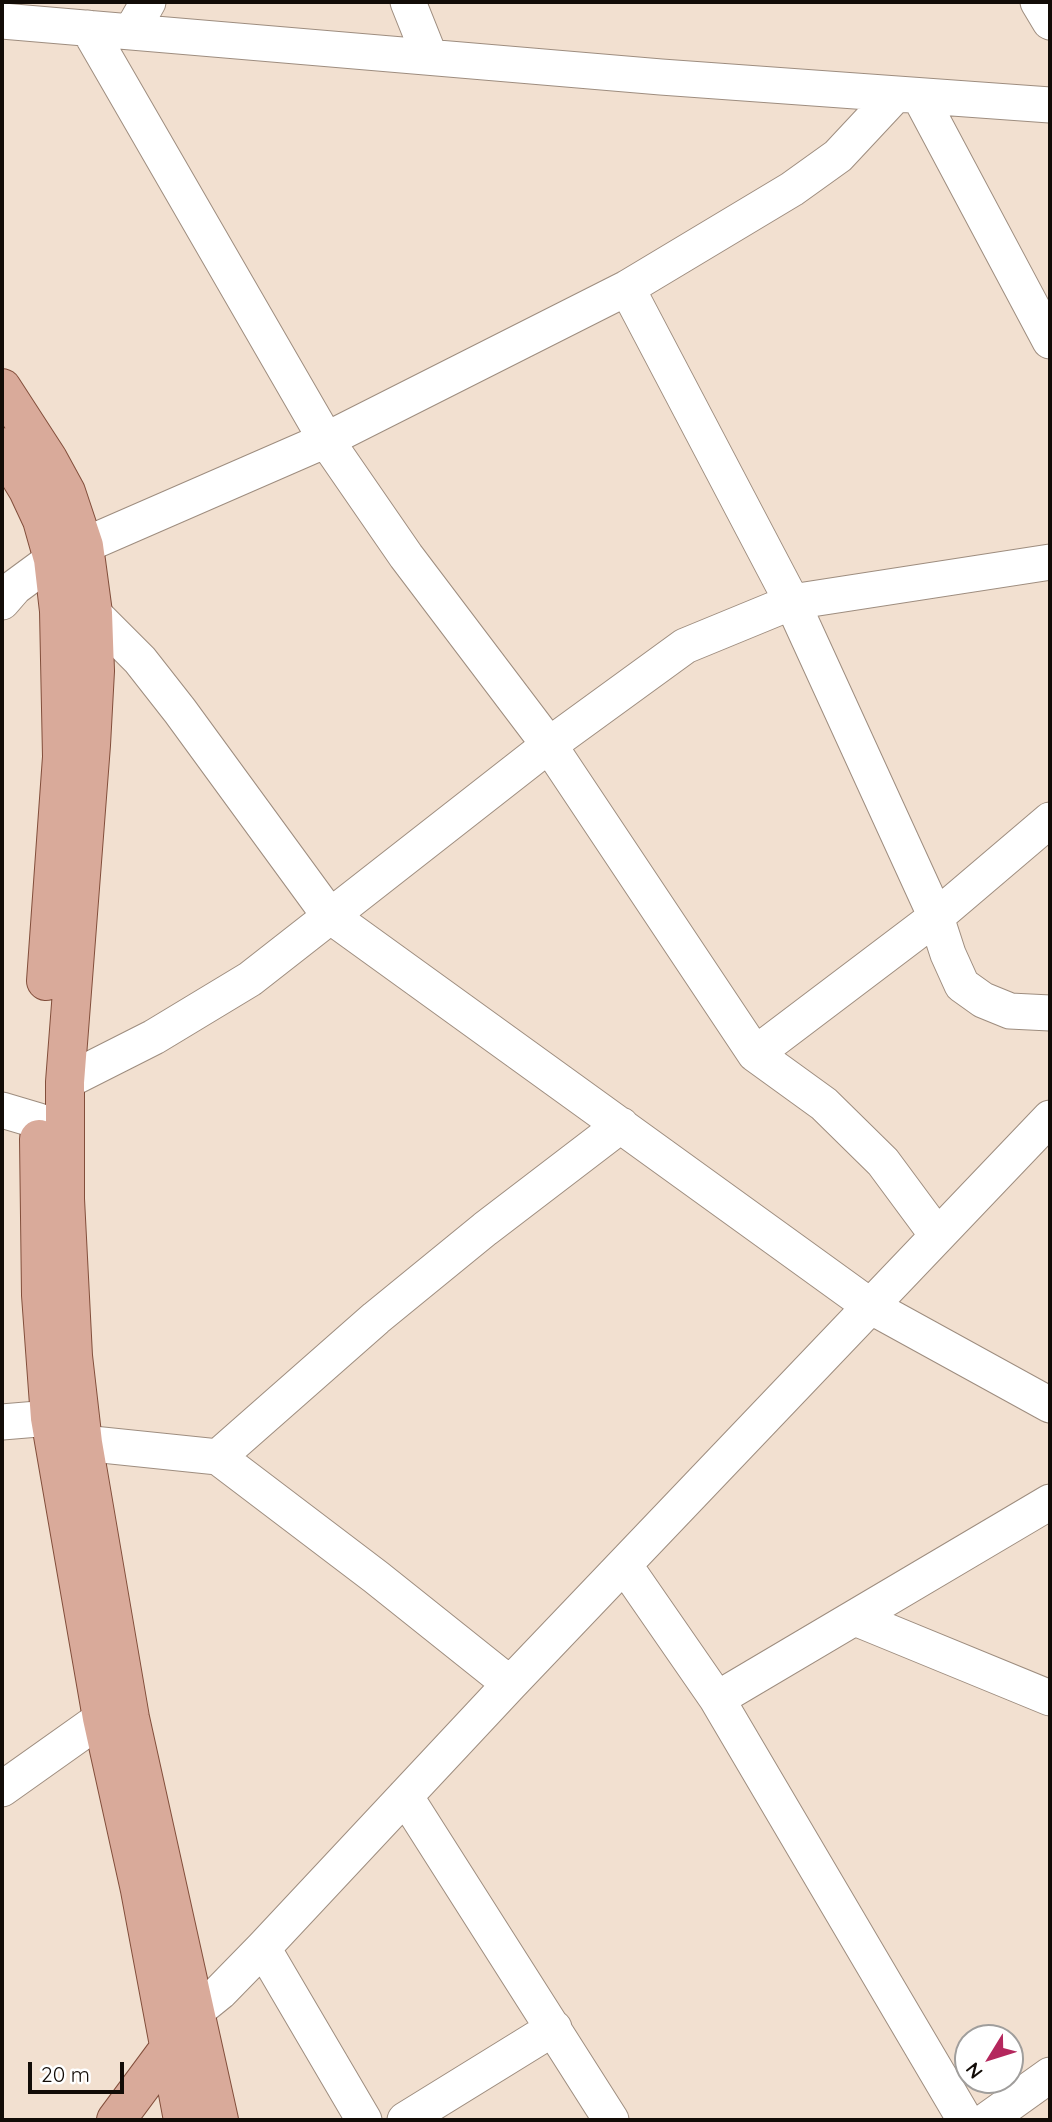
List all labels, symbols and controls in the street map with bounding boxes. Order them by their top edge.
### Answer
north arrow [954,2024,1024,2094]
scale bar [32,2048,128,2092]
text: N [960,2058,988,2084]
text: 20 m [41,2061,90,2087]

